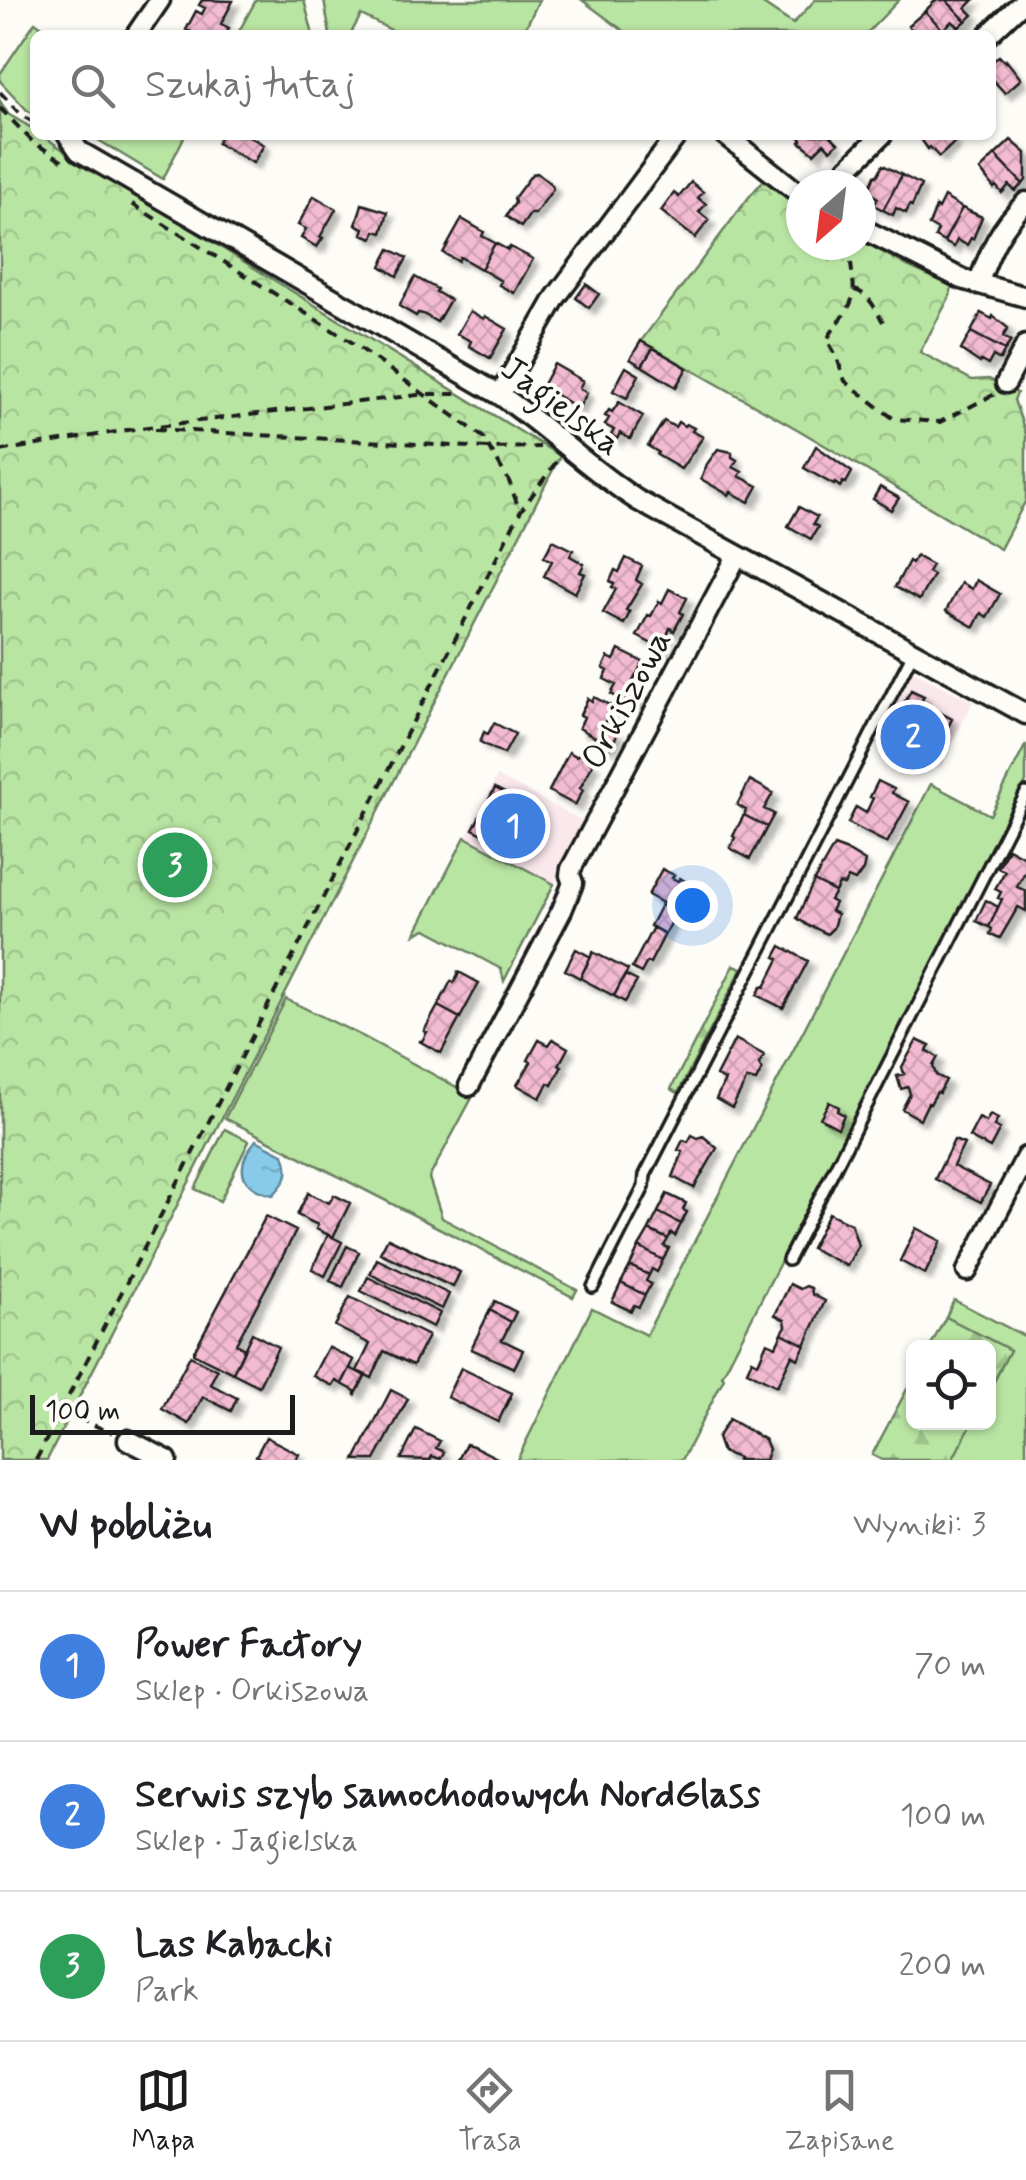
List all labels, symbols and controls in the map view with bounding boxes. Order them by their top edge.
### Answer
search box [30,30,996,140]
icon: search [65,58,120,113]
text: Szukaj tutaj [145,61,355,110]
north arrow [786,170,876,260]
street label: Jagielska [489,346,630,470]
street label: Orkiszowa [571,622,683,778]
pin: 2 [880,700,946,774]
pin: 1 [480,788,546,864]
pin: 3 [142,828,208,902]
your location [667,880,718,931]
map controls [906,1340,996,1430]
button: locate [906,1340,996,1430]
scale bar [30,1390,295,1434]
text: 100 m [45,1394,120,1431]
text: W pobliżu [40,1498,212,1553]
text: Wyniki: 3 [853,1504,986,1546]
text: Power Factory [135,1621,362,1670]
text: 1 [65,1645,80,1687]
text: 70 m [914,1645,986,1687]
text: Sklep · Orkiszowa [135,1670,369,1712]
text: Serwis szyb samochodowych NordGlass [135,1771,760,1820]
text: 2 [65,1795,80,1837]
text: 100 m [900,1795,986,1837]
text: Sklep · Jagielska [135,1820,358,1862]
text: Las Kabacki [135,1921,332,1970]
text: 3 [65,1945,80,1987]
text: 200 m [899,1945,986,1987]
text: Park [135,1970,199,2012]
tab: Mapa [132,2063,195,2160]
tab: Trasa [458,2063,522,2160]
tab: Zapisane [785,2063,894,2160]

